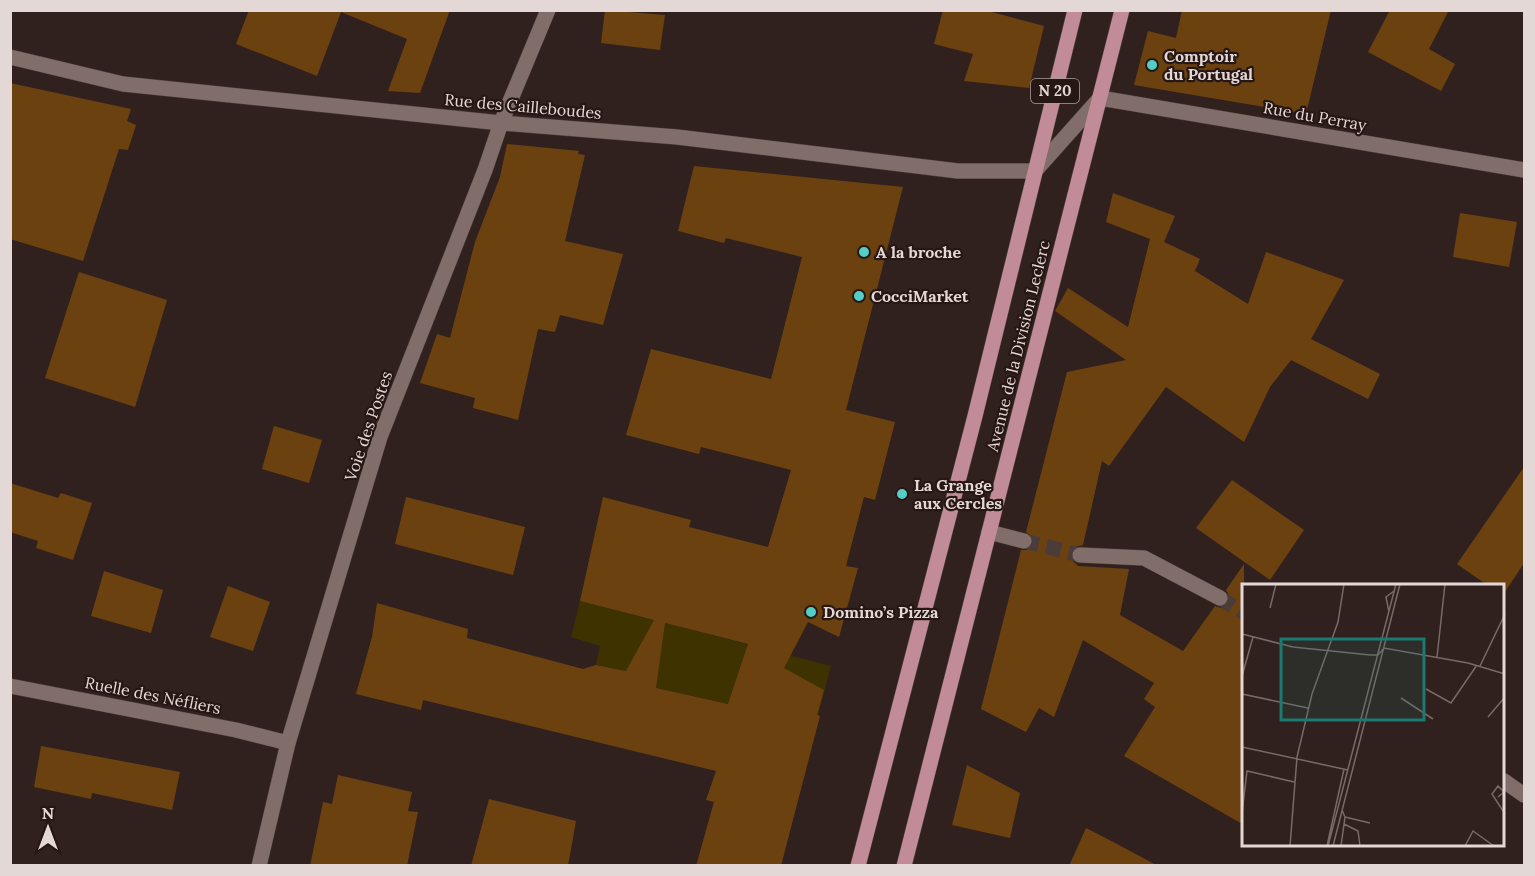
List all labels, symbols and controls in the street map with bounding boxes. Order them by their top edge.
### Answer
place label: Comptoir du Portugal [1164,46,1253,84]
marker: Comptoir du Portugal [1145,58,1159,72]
road number: N 20 [1031,79,1079,103]
street label: Rue des Cailleboudes [444,89,602,123]
street label: Rue du Perray [1262,97,1369,135]
street label: Avenue de la Division Leclerc [982,238,1054,455]
place label: A la broche [876,242,961,262]
marker: A la broche [857,245,871,259]
place label: CocciMarket [871,286,969,306]
marker: CocciMarket [852,289,866,303]
street label: Voie des Postes [339,368,396,485]
place label: La Grange aux Cercles [914,475,1002,513]
marker: La Grange aux Cercles [895,487,909,501]
inset map [1242,584,1505,846]
place label: Domino’s Pizza [823,602,939,622]
marker: Domino’s Pizza [804,605,818,619]
street label: Ruelle des Néfliers [83,672,223,718]
north arrow [18,798,78,858]
text: N [42,803,54,823]

